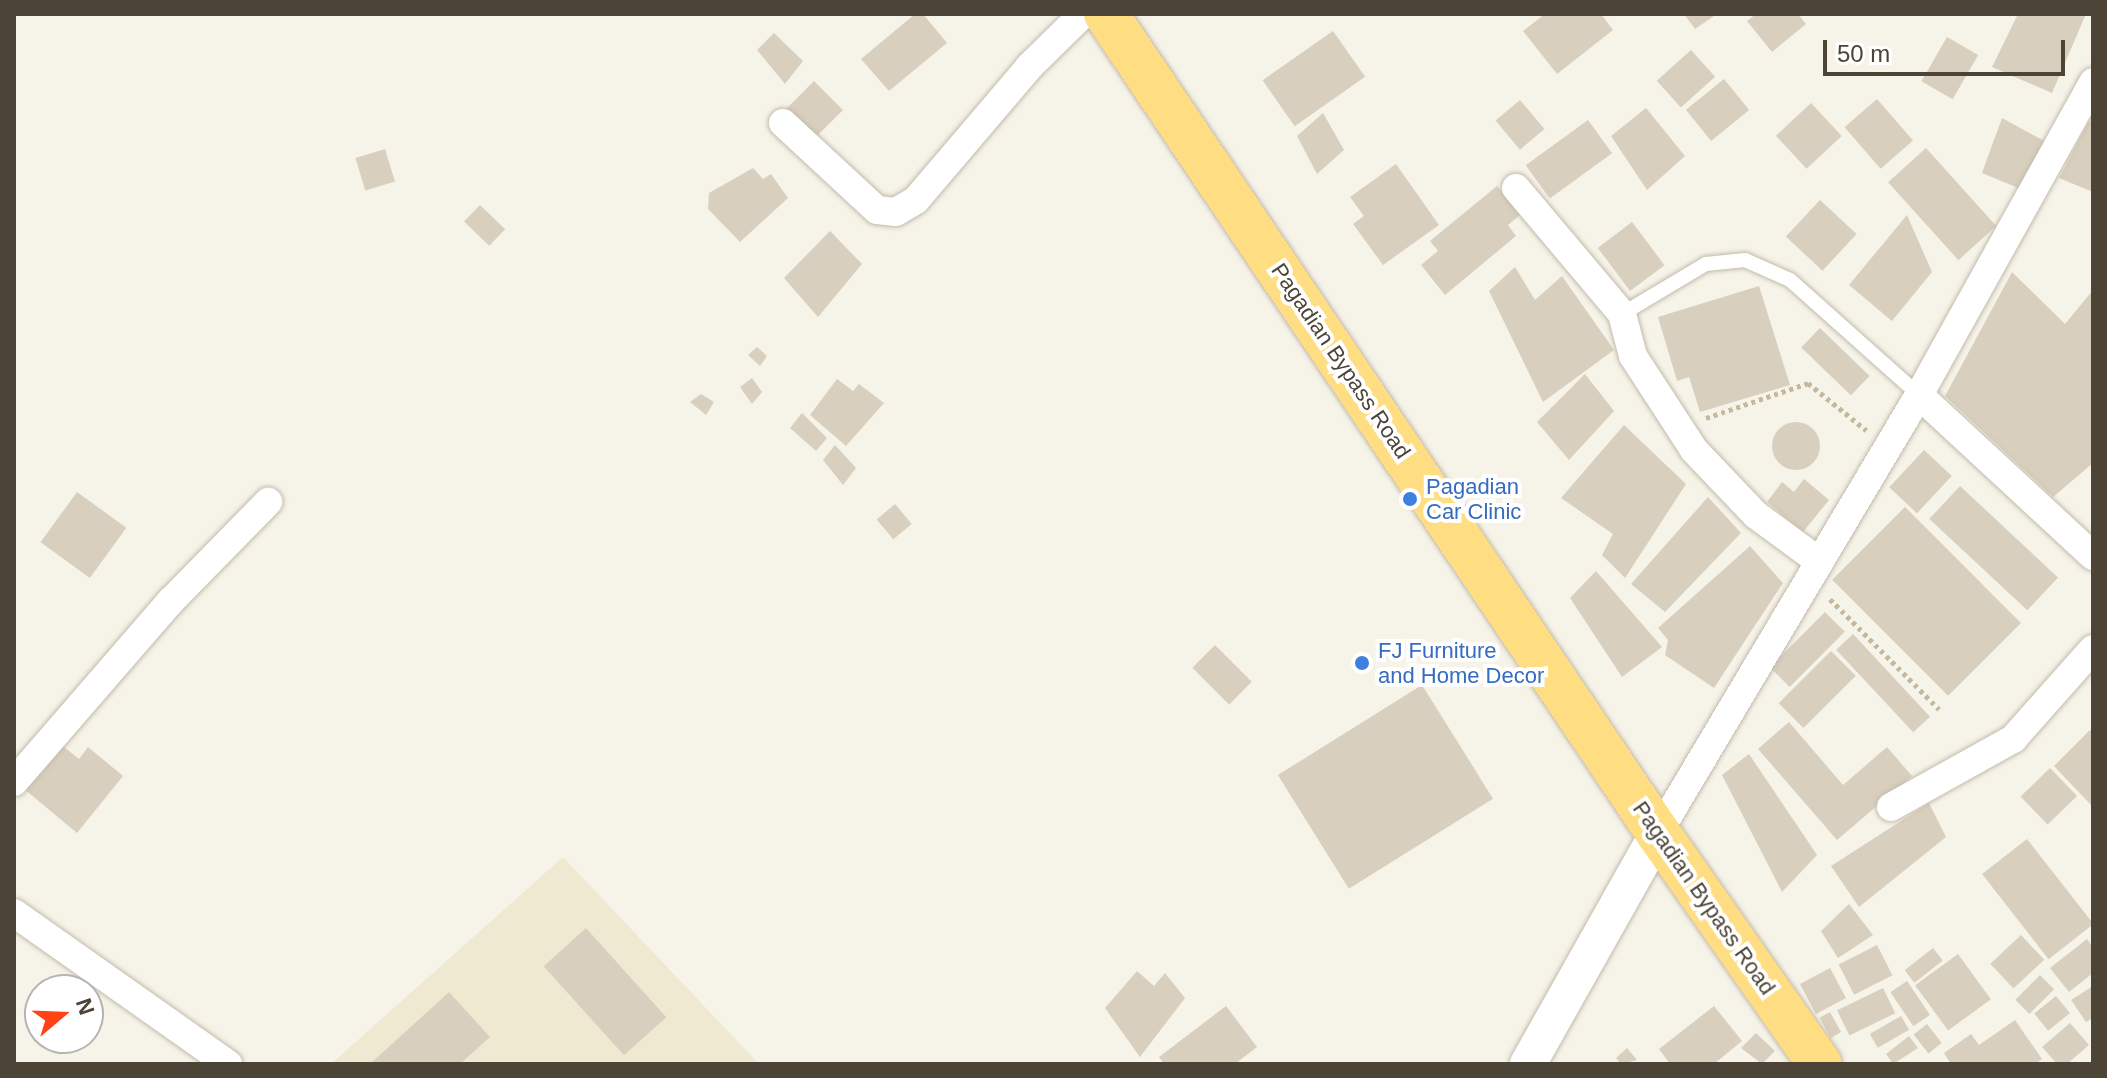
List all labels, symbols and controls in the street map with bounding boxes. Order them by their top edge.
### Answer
scale bar [1827,24,2069,74]
text: 50 m [1837,40,1890,67]
street label: Pagadian Bypass Road [1266,258,1416,464]
place label: Pagadian Car Clinic [1426,473,1521,524]
marker: Pagadian Car Clinic [1401,490,1419,508]
place label: FJ Furniture and Home Decor [1378,637,1544,688]
marker: FJ Furniture and Home Decor [1353,654,1371,672]
street label: Pagadian Bypass Road [1627,796,1781,1000]
north arrow [24,974,104,1054]
text: N [71,995,100,1018]

